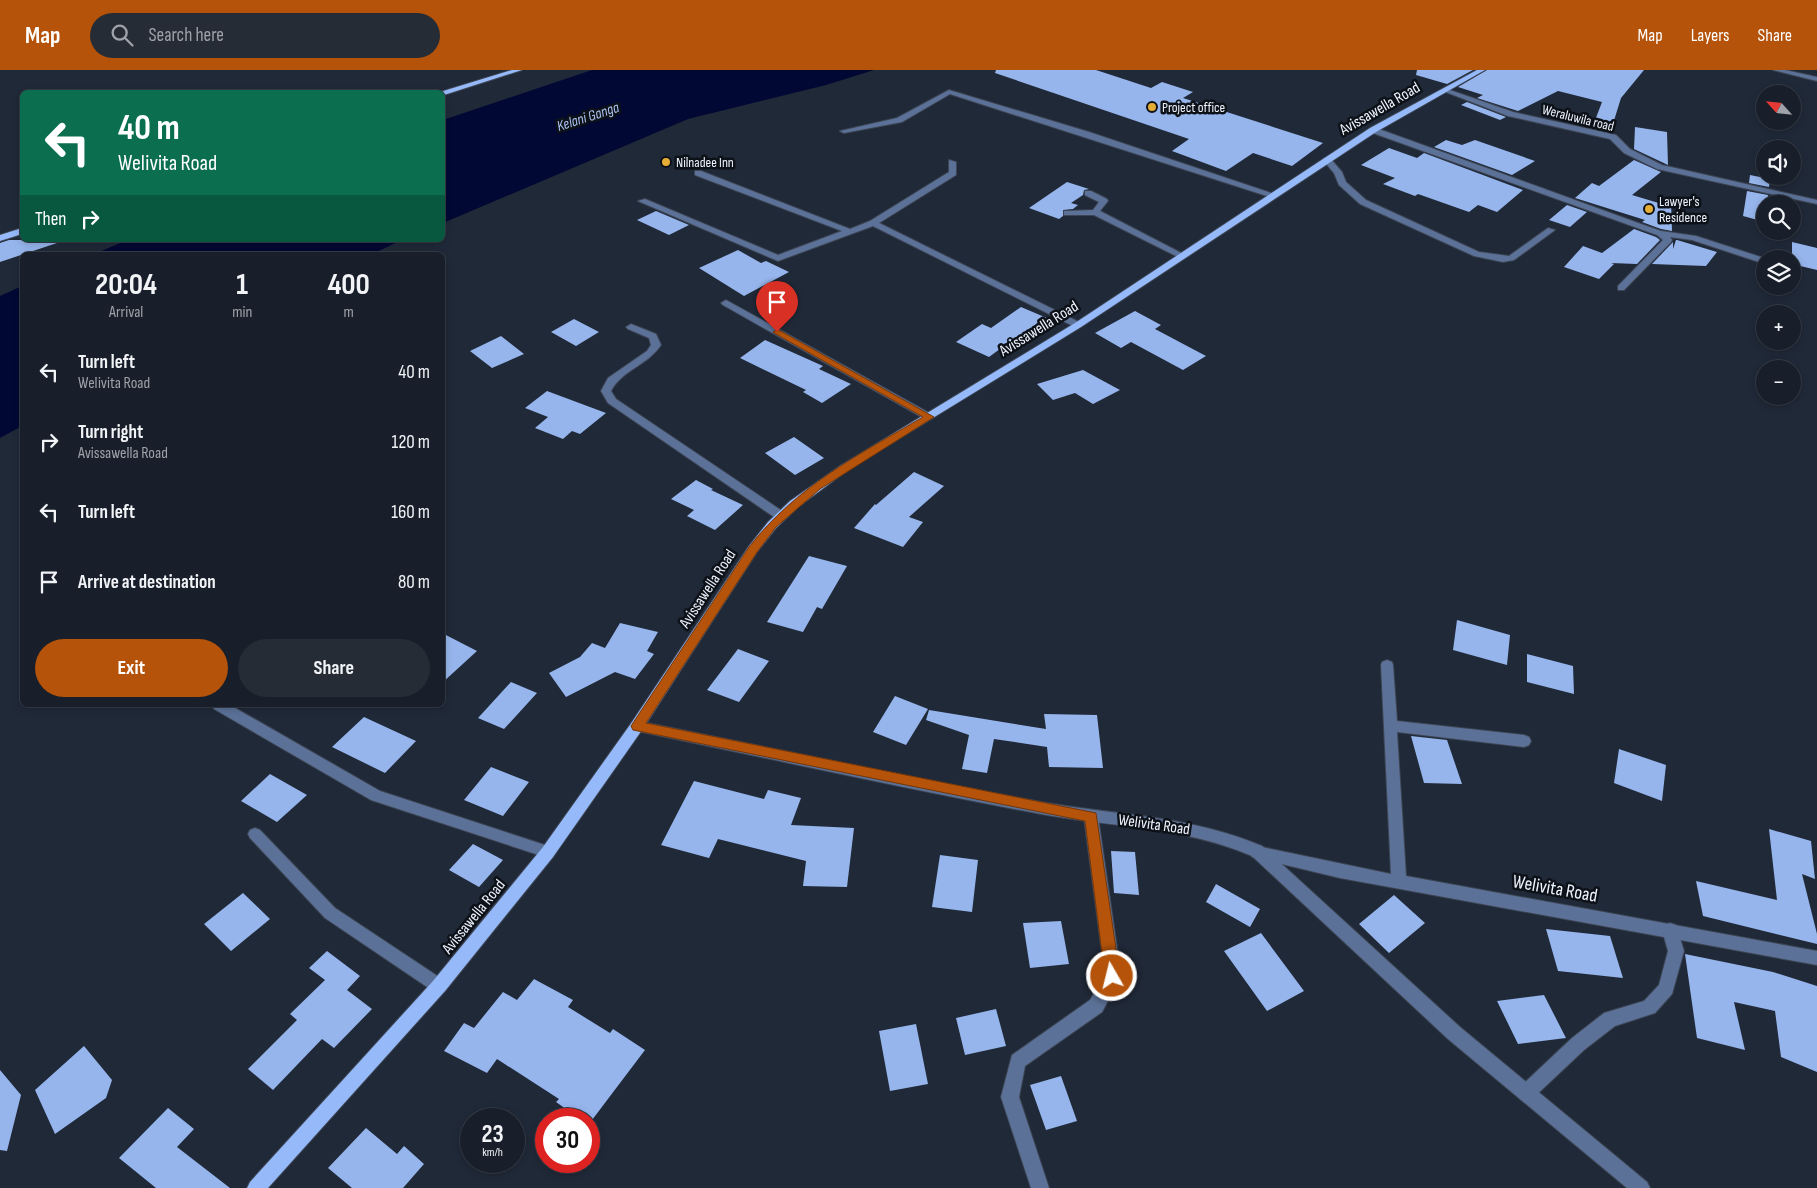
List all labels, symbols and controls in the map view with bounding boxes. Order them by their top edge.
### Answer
search box [90,13,440,58]
text: Map [25,21,60,50]
icon: search [108,21,136,49]
text: Search here [148,24,224,47]
text: Map [1638,25,1663,46]
text: Layers [1691,25,1730,46]
text: Share [1758,25,1792,46]
street label: Avissawella Road [1335,78,1424,140]
north arrow [1756,85,1801,130]
map controls [1756,85,1801,405]
water label: Kelani Ganga [554,98,622,136]
place label: Project office [1162,99,1225,116]
marker: Project office [1146,101,1158,113]
street label: Weraluwila road [1540,101,1616,135]
text: 40 m [118,107,180,150]
icon: left [35,110,100,175]
button: sound [1756,140,1801,185]
text: Welivita Road [118,150,217,177]
place label: Nilnadee Inn [676,154,734,171]
marker: Nilnadee Inn [660,156,672,168]
place label: Lawyer's Residence [1659,193,1707,226]
button: search [1756,195,1801,240]
marker: Lawyer's Residence [1643,203,1655,215]
icon: right [76,205,104,233]
text: Then [35,208,66,231]
button: layers [1756,250,1801,295]
text: 20:04 [95,267,157,303]
text: 1 [236,267,248,303]
text: 400 [327,267,370,303]
pin [756,281,798,332]
icon: arrive [763,288,791,316]
street label: Avissawella Road [995,297,1082,361]
text: Arrival [109,303,143,322]
text: min [232,303,252,322]
text: m [343,303,354,322]
button: + [1756,305,1801,350]
text: Turn left [78,351,135,374]
icon: left [35,358,63,386]
button: − [1756,360,1801,405]
text: 40 m [398,361,430,384]
text: Welivita Road [78,374,150,393]
text: Turn right [78,421,143,444]
icon: right [35,428,63,456]
text: 120 m [392,431,430,454]
text: Avissawella Road [78,444,168,463]
icon: left [35,498,63,526]
text: Turn left [78,501,135,524]
text: 160 m [391,501,430,524]
street label: Avissawella Road [675,546,740,633]
icon: arrive [35,568,63,596]
text: Arrive at destination [78,571,216,594]
text: 80 m [398,571,430,594]
button: Exit [35,639,228,697]
button: Share [238,639,430,697]
street label: Welivita Road [1117,811,1191,839]
street label: Welivita Road [1511,870,1599,908]
street label: Avissawella Road [438,876,510,959]
position arrow [1085,949,1137,1001]
speed limit sign: 30 [535,1108,600,1173]
text: 23 [481,1119,504,1150]
text: km/h [482,1145,503,1160]

